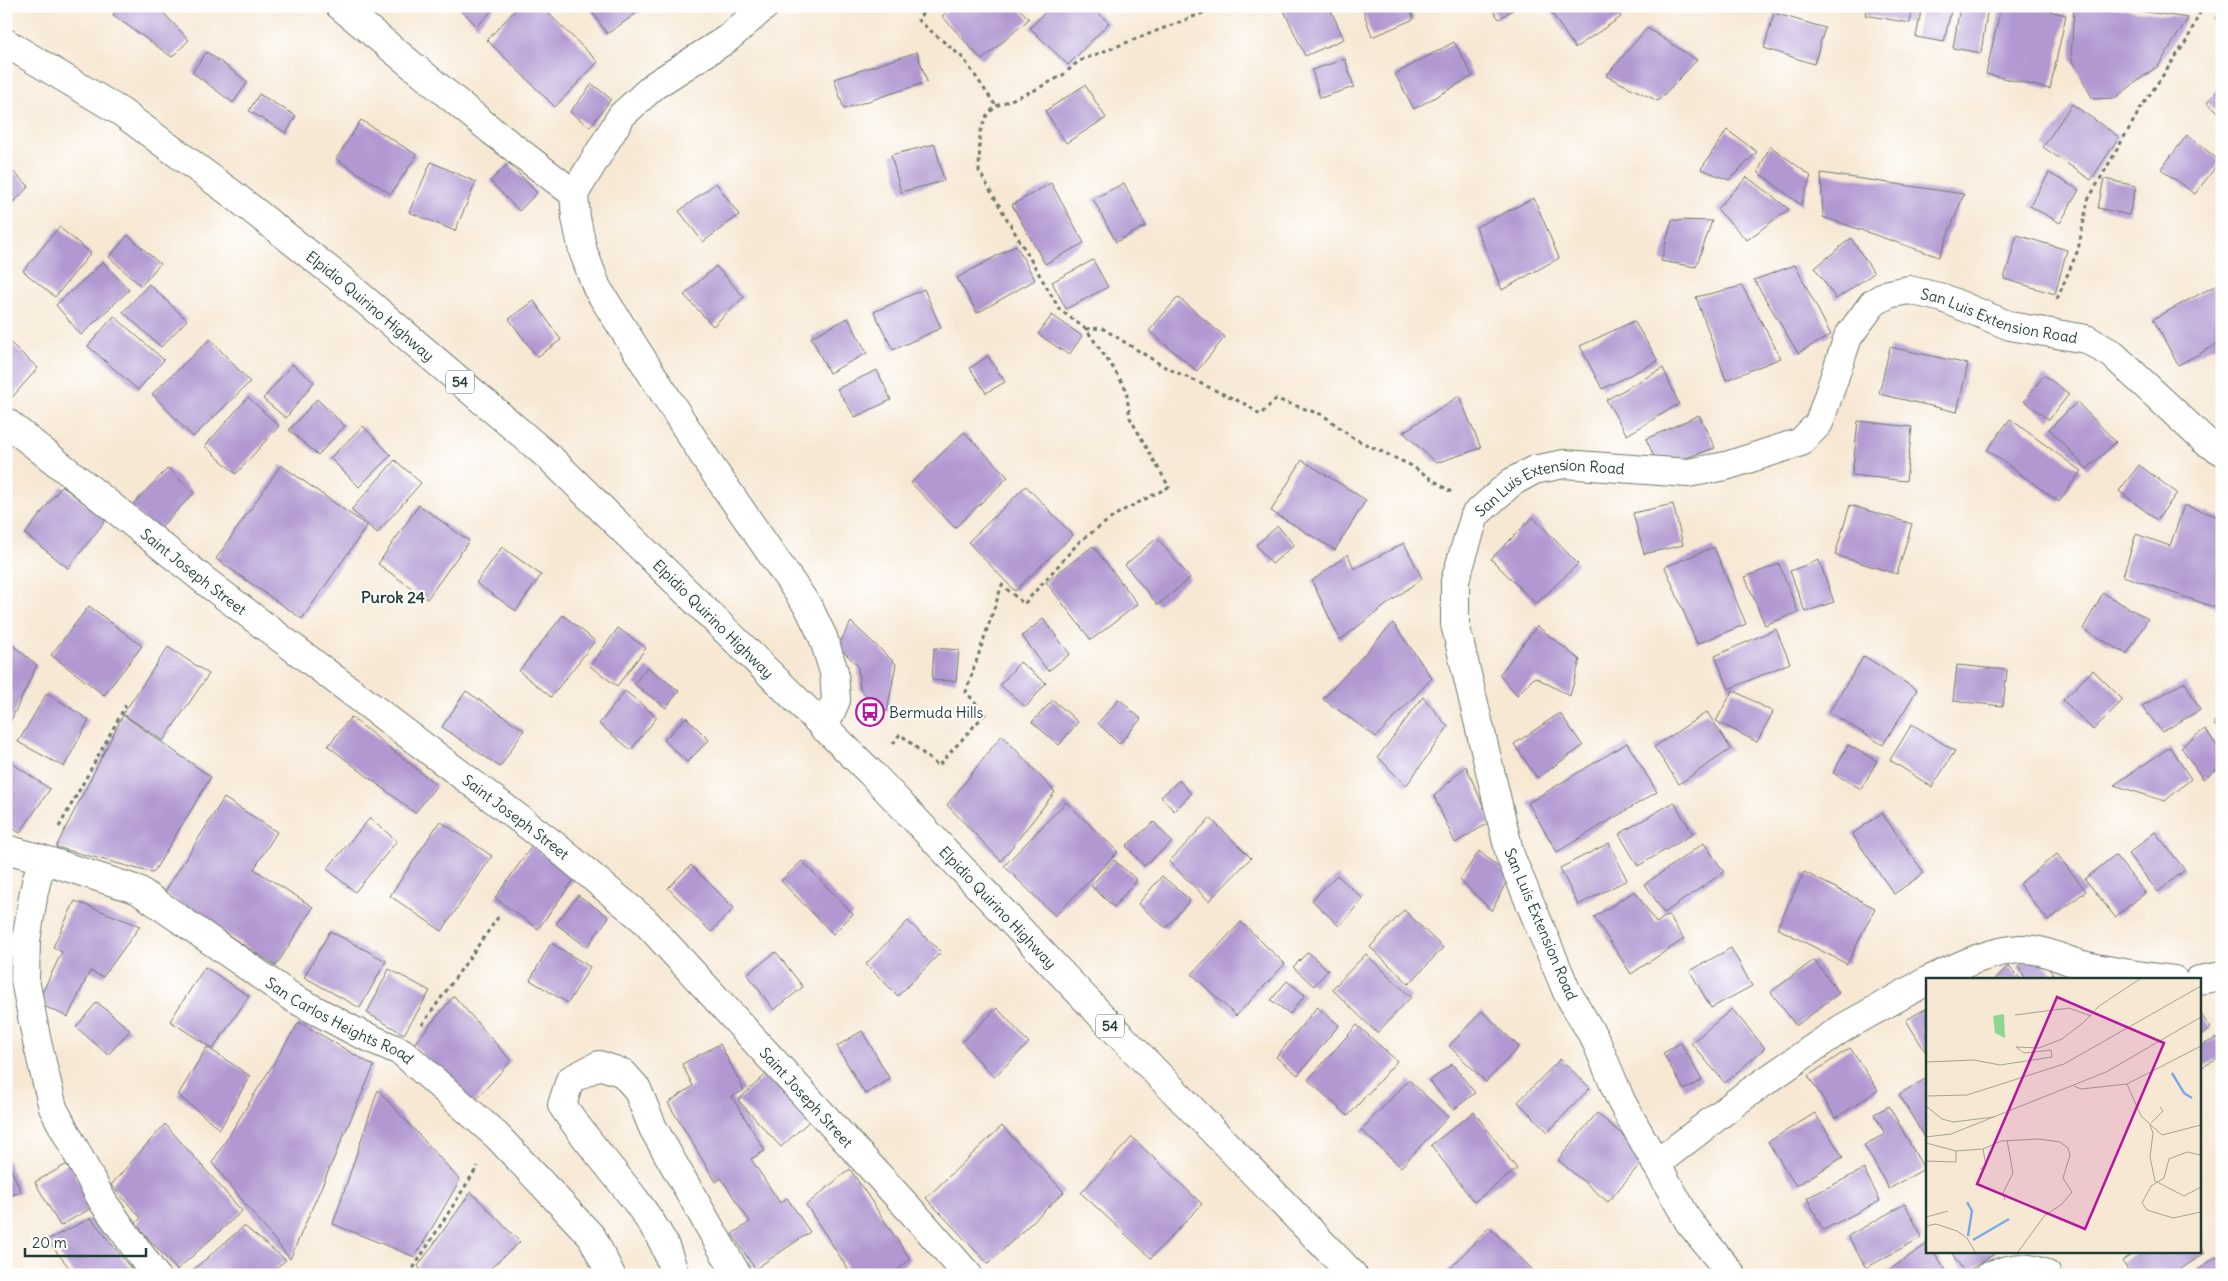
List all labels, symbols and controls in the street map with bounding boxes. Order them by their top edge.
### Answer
street label: Elpidio Quirino Highway [302,246,439,365]
street label: San Luis Extension Road [1919,284,2079,347]
road number: 54 [446,371,474,394]
street label: San Luis Extension Road [1470,454,1625,520]
street label: Saint Joseph Street [137,524,251,619]
street label: Elpidio Quirino Highway [649,555,778,682]
district label: Purok 24 [361,587,425,607]
bus stop icon: Bermuda Hills [855,697,885,727]
place label: Bermuda Hills [889,703,984,722]
street label: Saint Joseph Street [459,770,573,863]
street label: Elpidio Quirino Highway [936,842,1061,972]
street label: San Luis Extension Road [1500,845,1582,1003]
street label: San Carlos Heights Road [262,973,418,1068]
inset map [1926,978,2200,1254]
road number: 54 [1096,1014,1124,1038]
street label: Saint Joseph Street [756,1043,857,1151]
scale bar [25,1226,146,1258]
text: 20 m [32,1233,67,1252]

